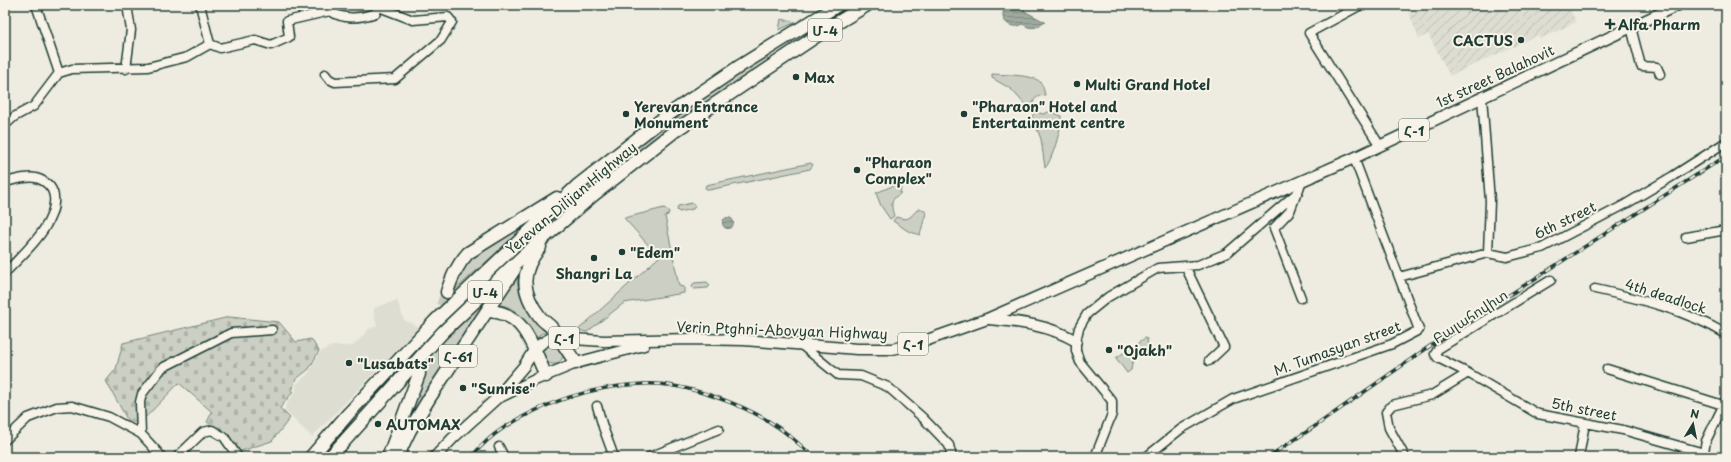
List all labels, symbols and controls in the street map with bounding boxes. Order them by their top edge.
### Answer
place label: Alfa Pharm [1618,14,1700,35]
road number: Մ-4 [808,19,842,41]
marker: Alfa Pharm [1605,19,1615,29]
place label: CACTUS [1453,30,1513,51]
marker: CACTUS [1516,35,1526,45]
street label: 1st street Balahovit [1433,39,1558,113]
place label: Max [804,67,835,88]
marker: Max [791,72,801,82]
place label: Multi Grand Hotel [1085,74,1210,95]
marker: Multi Grand Hotel [1072,79,1082,89]
place label: Yerevan Entrance Monument [634,96,758,133]
place label: "Pharaon" Hotel and Entertainment centre [972,96,1125,133]
marker: Yerevan Entrance Monument [621,109,631,119]
marker: "Pharaon" Hotel and Entertainment centre [959,109,969,119]
road number: Հ-1 [1399,119,1429,141]
street label: Yerevan-Dilijan Highway [501,137,641,259]
place label: "Pharaon Complex" [865,152,932,189]
marker: "Pharaon Complex" [852,165,862,175]
street label: 6th street [1530,196,1600,244]
place label: "Edem" [630,242,680,263]
marker: "Edem" [617,247,627,257]
marker: Shangri La [589,253,599,263]
place label: Shangri La [555,263,633,284]
street label: 4th deadlock [1622,273,1710,319]
road number: Մ-4 [468,281,502,303]
street label: Բալահովիտ [1428,284,1512,348]
street label: M. Tumasyan street [1270,315,1404,381]
street label: Verin Ptghni-Abovyan Highway [676,316,888,344]
road number: Հ-1 [549,327,579,349]
road number: Հ-1 [898,333,928,355]
place label: "Ojakh" [1117,340,1172,361]
road number: Հ-61 [439,345,477,367]
marker: "Ojakh" [1104,345,1114,355]
place label: "Lusabats" [357,353,434,374]
marker: "Lusabats" [344,358,354,368]
place label: "Sunrise" [471,378,535,399]
marker: "Sunrise" [458,383,468,393]
street label: 5th street [1549,392,1619,426]
north arrow [1673,404,1713,444]
text: N [1689,405,1701,423]
place label: AUTOMAX [386,414,461,435]
marker: AUTOMAX [373,419,383,429]

